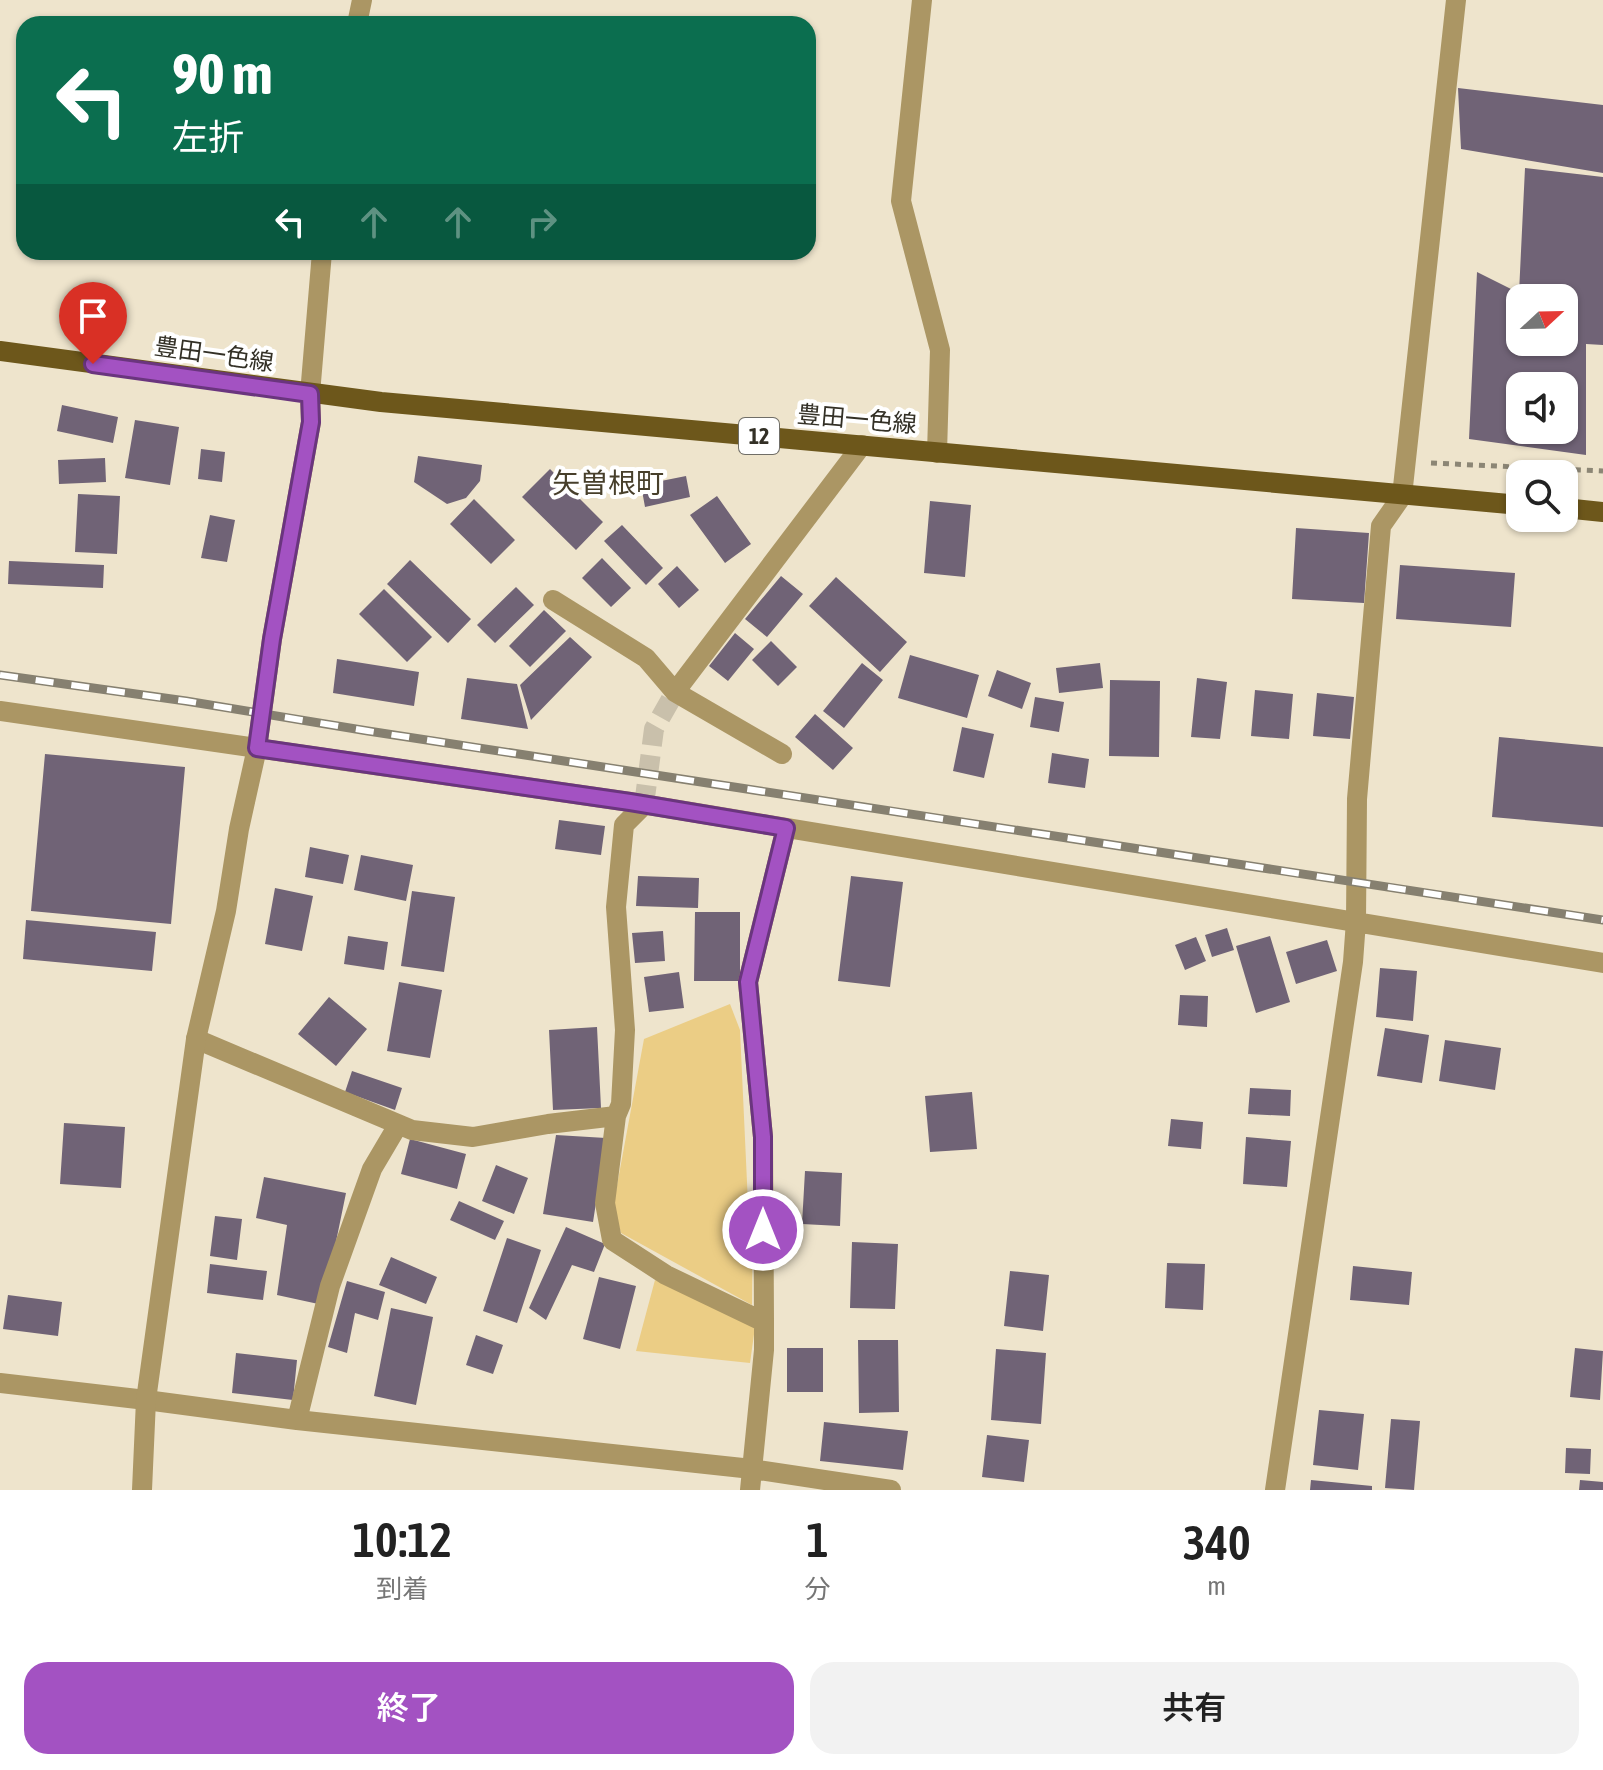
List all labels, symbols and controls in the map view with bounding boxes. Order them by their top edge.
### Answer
text: 90 m [172,42,273,106]
icon: left [40,48,144,152]
text: 左折 [172,116,244,158]
icon: left [268,200,312,244]
icon: ahead [352,200,396,244]
icon: ahead [436,200,480,244]
icon: right [520,200,564,244]
pin [59,282,127,364]
north arrow [1506,284,1578,356]
map controls [1506,284,1578,532]
icon: arrive [71,294,115,338]
street label: 豊田一色線 [153,332,275,376]
button: sound [1506,372,1578,444]
street label: 豊田一色線 [796,400,918,438]
road number: 12 [739,418,779,454]
button: search [1506,460,1578,532]
district label: 矢曽根町 [552,467,664,499]
position arrow [721,1188,805,1272]
text: 10:12 [352,1512,452,1567]
text: 1 [806,1512,829,1567]
text: 340 [1183,1515,1251,1570]
text: m [1207,1571,1226,1601]
text: 到着 [376,1574,428,1604]
text: 分 [805,1574,831,1604]
button: 終了 [24,1662,794,1754]
button: 共有 [810,1662,1579,1754]

